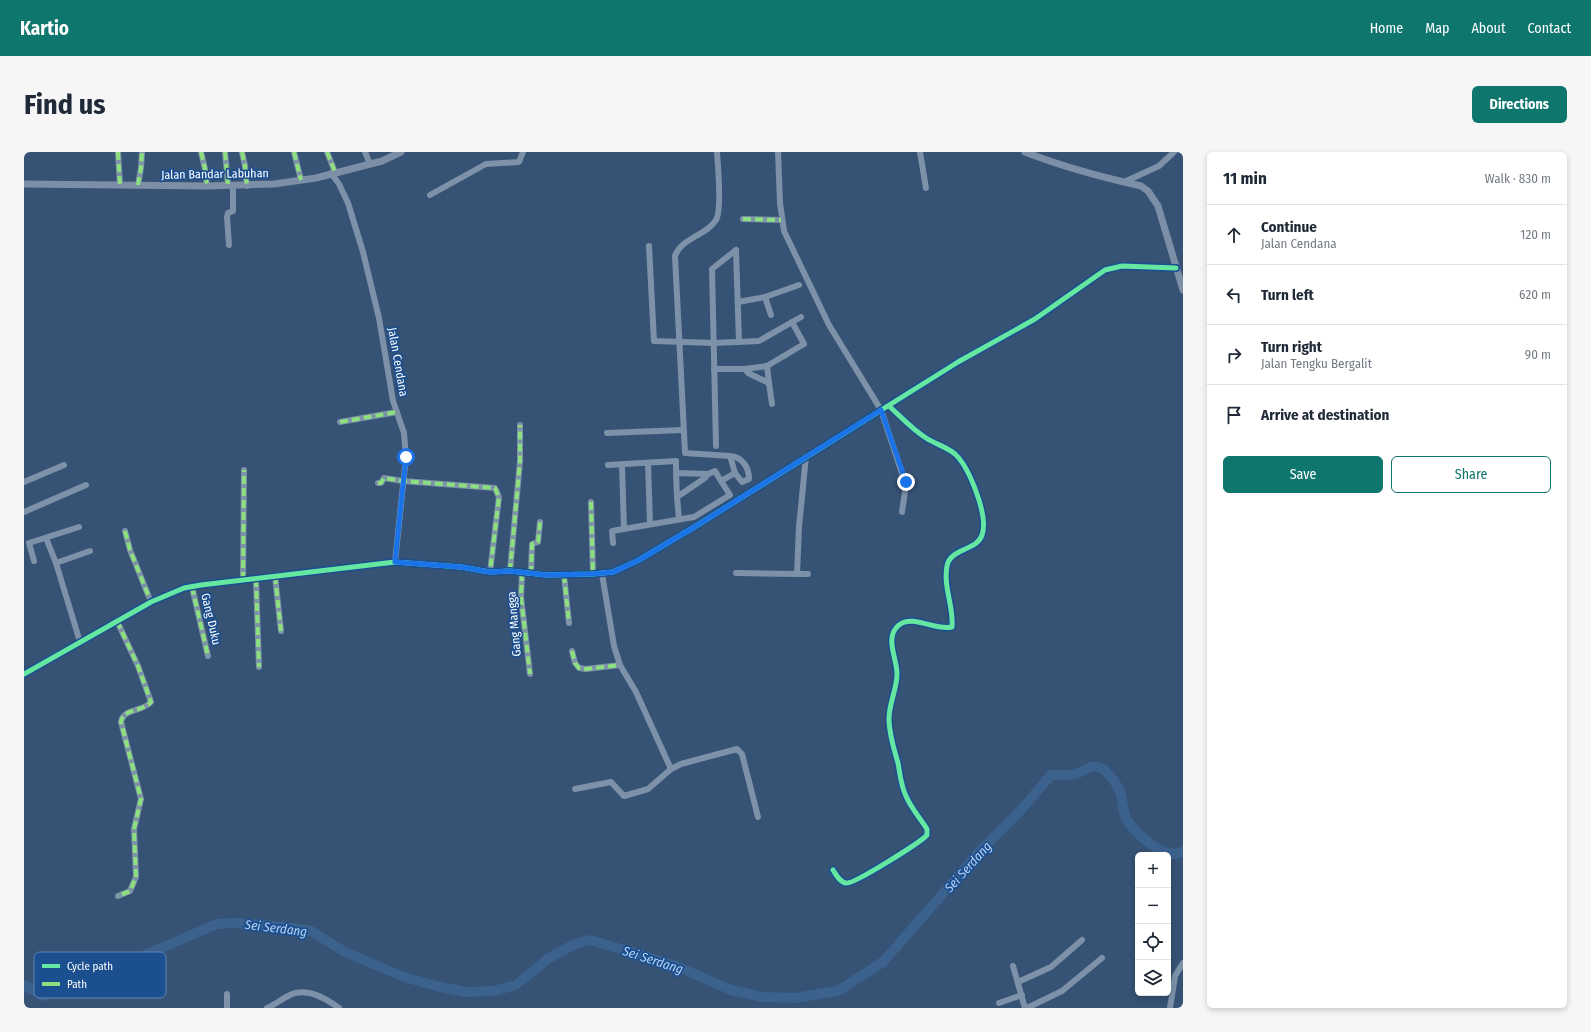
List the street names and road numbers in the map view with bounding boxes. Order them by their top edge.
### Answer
street label: Jalan Bandar Labuhan [161,166,269,182]
street label: Jalan Cendana [385,326,411,398]
street label: Gang Mangga [504,591,524,657]
street label: Gang Duku [198,592,224,646]

